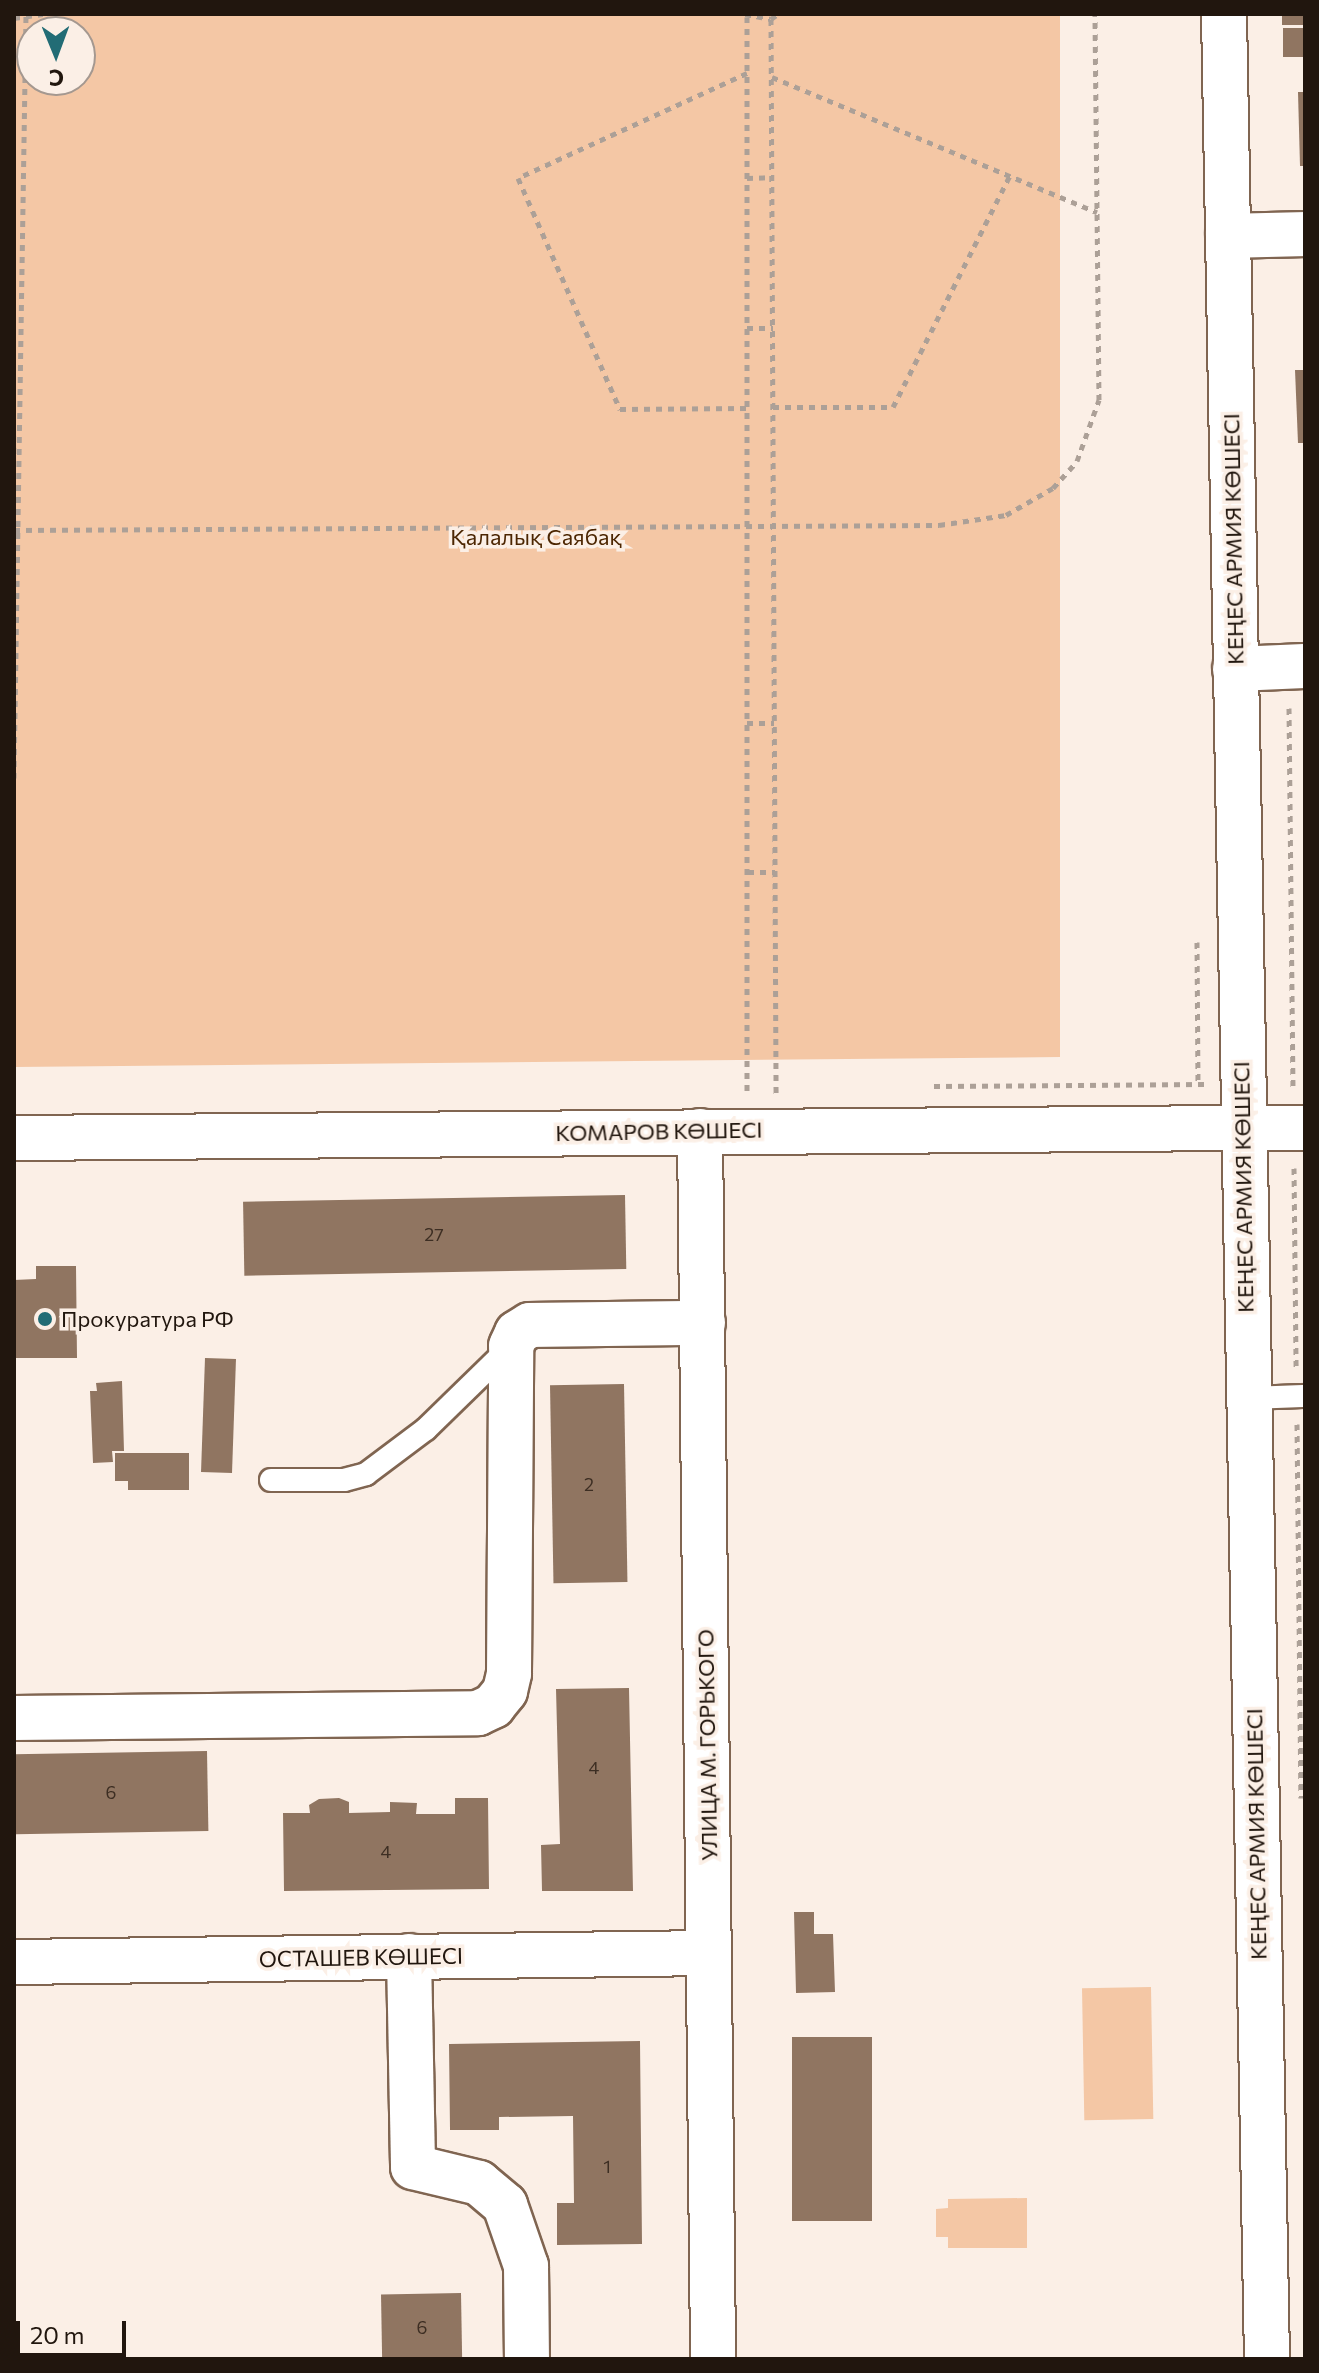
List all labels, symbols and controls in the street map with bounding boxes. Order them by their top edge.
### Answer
north arrow [16,16,96,96]
text: С [49,65,64,92]
street label: КЕҢЕС АРМИЯ КӨШЕСІ [1218,413,1248,665]
park label: Қалалық Саябақ [450,524,622,550]
street label: КЕҢЕС АРМИЯ КӨШЕСІ [1228,1061,1258,1313]
street label: КОМАРОВ КӨШЕСІ [555,1116,763,1146]
house number: 27 [424,1223,444,1245]
place label: Прокуратура РФ [61,1306,234,1332]
marker: Прокуратура РФ [36,1310,54,1328]
house number: 2 [584,1473,594,1495]
street label: УЛИЦА М. ГОРЬКОГО [692,1629,722,1861]
street label: КЕҢЕС АРМИЯ КӨШЕСІ [1241,1708,1271,1960]
house number: 4 [589,1756,599,1778]
house number: 6 [106,1781,116,1803]
house number: 4 [381,1840,391,1862]
street label: ОСТАШЕВ КӨШЕСІ [259,1942,463,1972]
house number: 1 [603,2155,611,2177]
scale bar [20,2305,130,2355]
house number: 6 [417,2316,427,2338]
text: 20 m [30,2320,84,2349]

